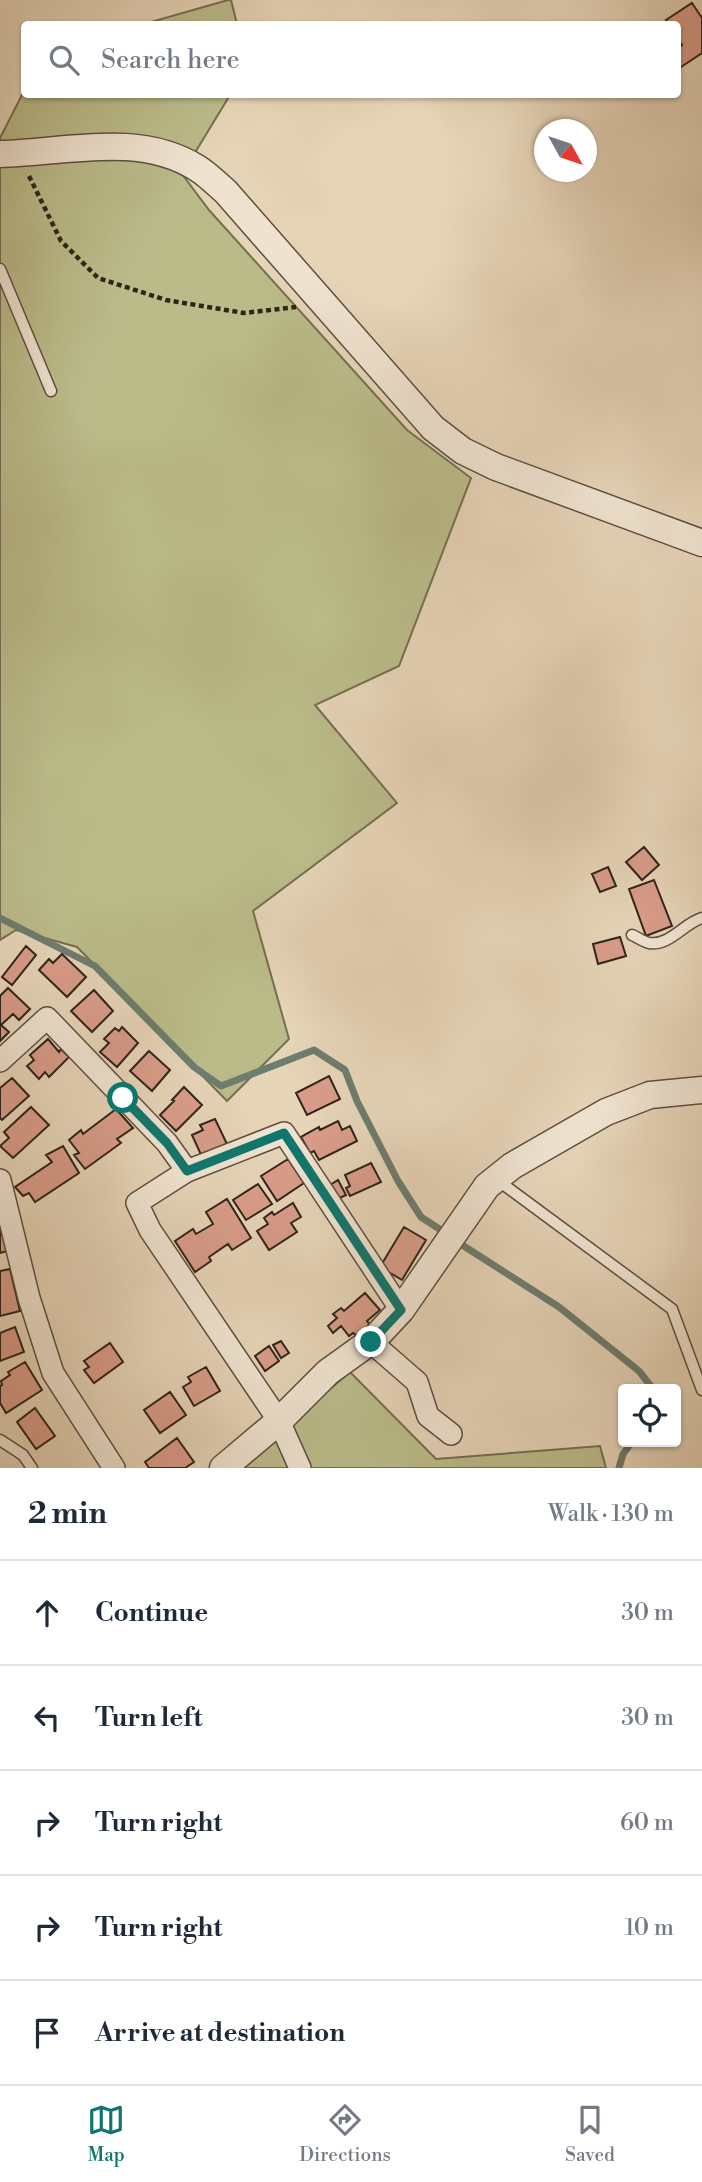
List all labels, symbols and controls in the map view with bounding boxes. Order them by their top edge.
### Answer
search box [21,21,681,98]
icon: search [45,41,83,79]
text: Search here [101,44,240,76]
north arrow [534,119,597,182]
route start [107,1082,138,1113]
route end [355,1326,386,1357]
map controls [618,1384,681,1447]
button: locate [618,1384,681,1447]
text: 2 min [28,1495,107,1533]
text: Walk · 130 m [548,1500,674,1528]
icon: ahead [28,1594,66,1632]
text: Continue [95,1597,208,1629]
text: 30 m [621,1599,674,1627]
icon: left [28,1699,66,1737]
text: Turn left [95,1702,203,1734]
text: 30 m [621,1704,674,1732]
icon: right [28,1804,66,1842]
text: Turn right [95,1807,223,1839]
text: 60 m [620,1809,674,1837]
icon: right [28,1909,66,1947]
text: Turn right [95,1912,223,1944]
text: 10 m [625,1914,674,1942]
icon: arrive [28,2014,66,2052]
text: Arrive at destination [95,2017,345,2049]
tab: Map [87,2101,125,2167]
tab: Directions [299,2101,391,2167]
tab: Saved [565,2101,615,2167]

